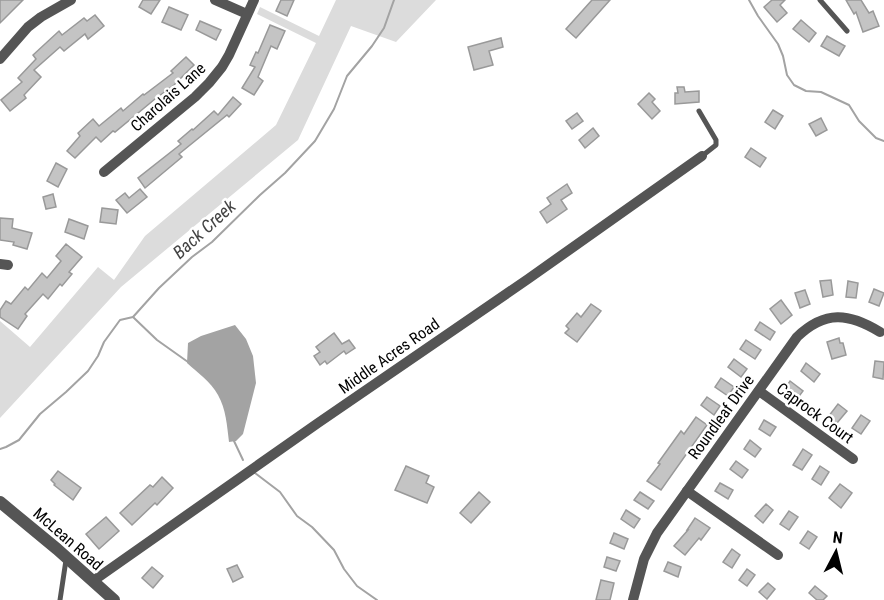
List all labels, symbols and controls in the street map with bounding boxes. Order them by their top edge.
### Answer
street label: Charolais Lane [127,59,209,135]
water label: Back Creek [168,195,241,263]
street label: Middle Acres Road [335,314,443,398]
street label: Roundleaf Drive [684,371,758,463]
street label: Caprock Court [773,379,857,447]
street label: McLean Road [29,504,107,574]
north arrow [806,522,866,582]
text: N [832,528,844,548]

